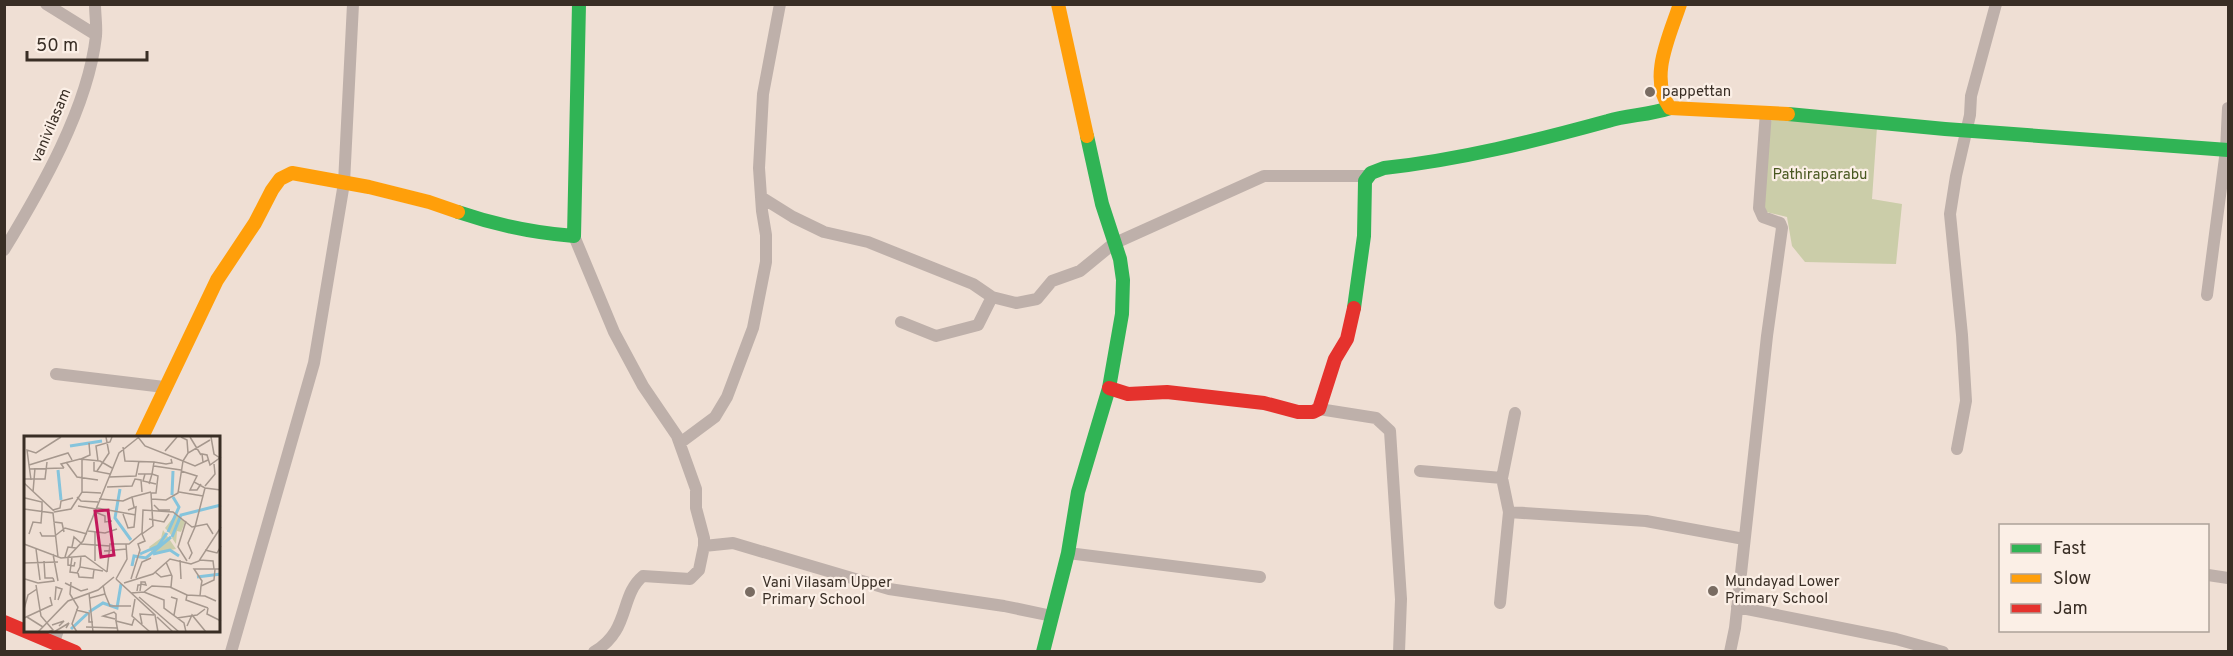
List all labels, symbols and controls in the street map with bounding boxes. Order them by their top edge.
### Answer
scale bar [27,24,147,62]
text: 50 m [36,35,78,58]
place label: pappettan [1662,83,1731,102]
marker: pappettan [1643,85,1657,99]
street label: vanivilasam [28,86,76,166]
park label: Pathiraparabu [1772,166,1868,185]
inset map [24,436,220,632]
legend [1999,524,2209,632]
text: Fast [2053,538,2086,561]
text: Slow [2053,568,2091,591]
place label: Mundayad Lower Primary School [1725,573,1840,609]
place label: Vani Vilasam Upper Primary School [762,574,892,610]
marker: Mundayad Lower Primary School [1706,584,1720,598]
marker: Vani Vilasam Upper Primary School [743,585,757,599]
text: Jam [2053,598,2088,621]

